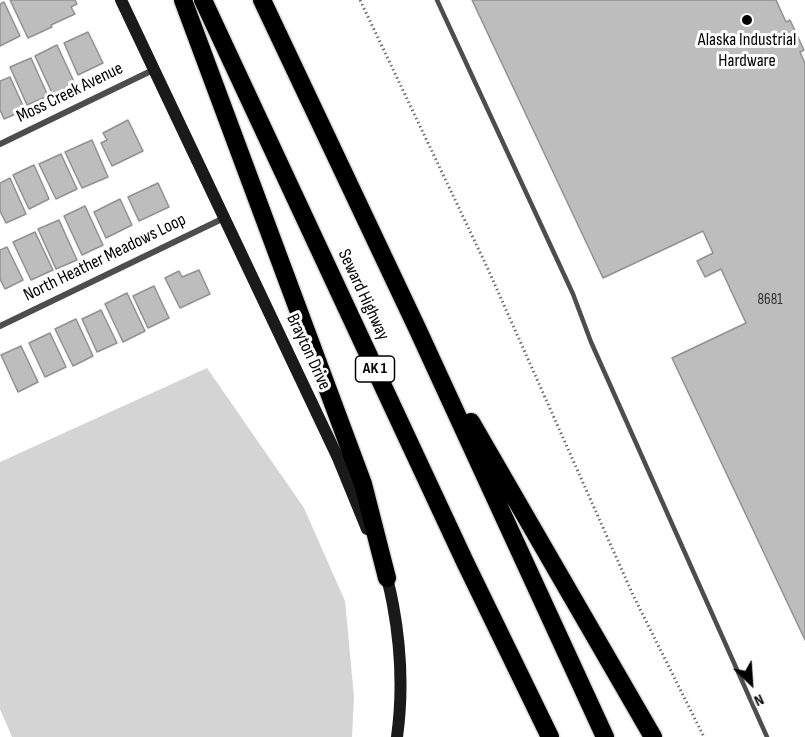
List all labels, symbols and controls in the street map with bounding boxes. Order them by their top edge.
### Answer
marker: Alaska Industrial Hardware [740,13,754,27]
place label: Alaska Industrial Hardware [698,29,796,72]
street label: Moss Creek Avenue [13,58,127,128]
street label: North Heather Meadows Loop [20,209,190,307]
street label: Seward Highway [333,246,393,344]
house number: 8681 [758,291,782,309]
street label: Brayton Drive [281,310,335,394]
road number: AK 1 [356,356,394,382]
north arrow [721,653,781,713]
text: N [751,689,767,710]

